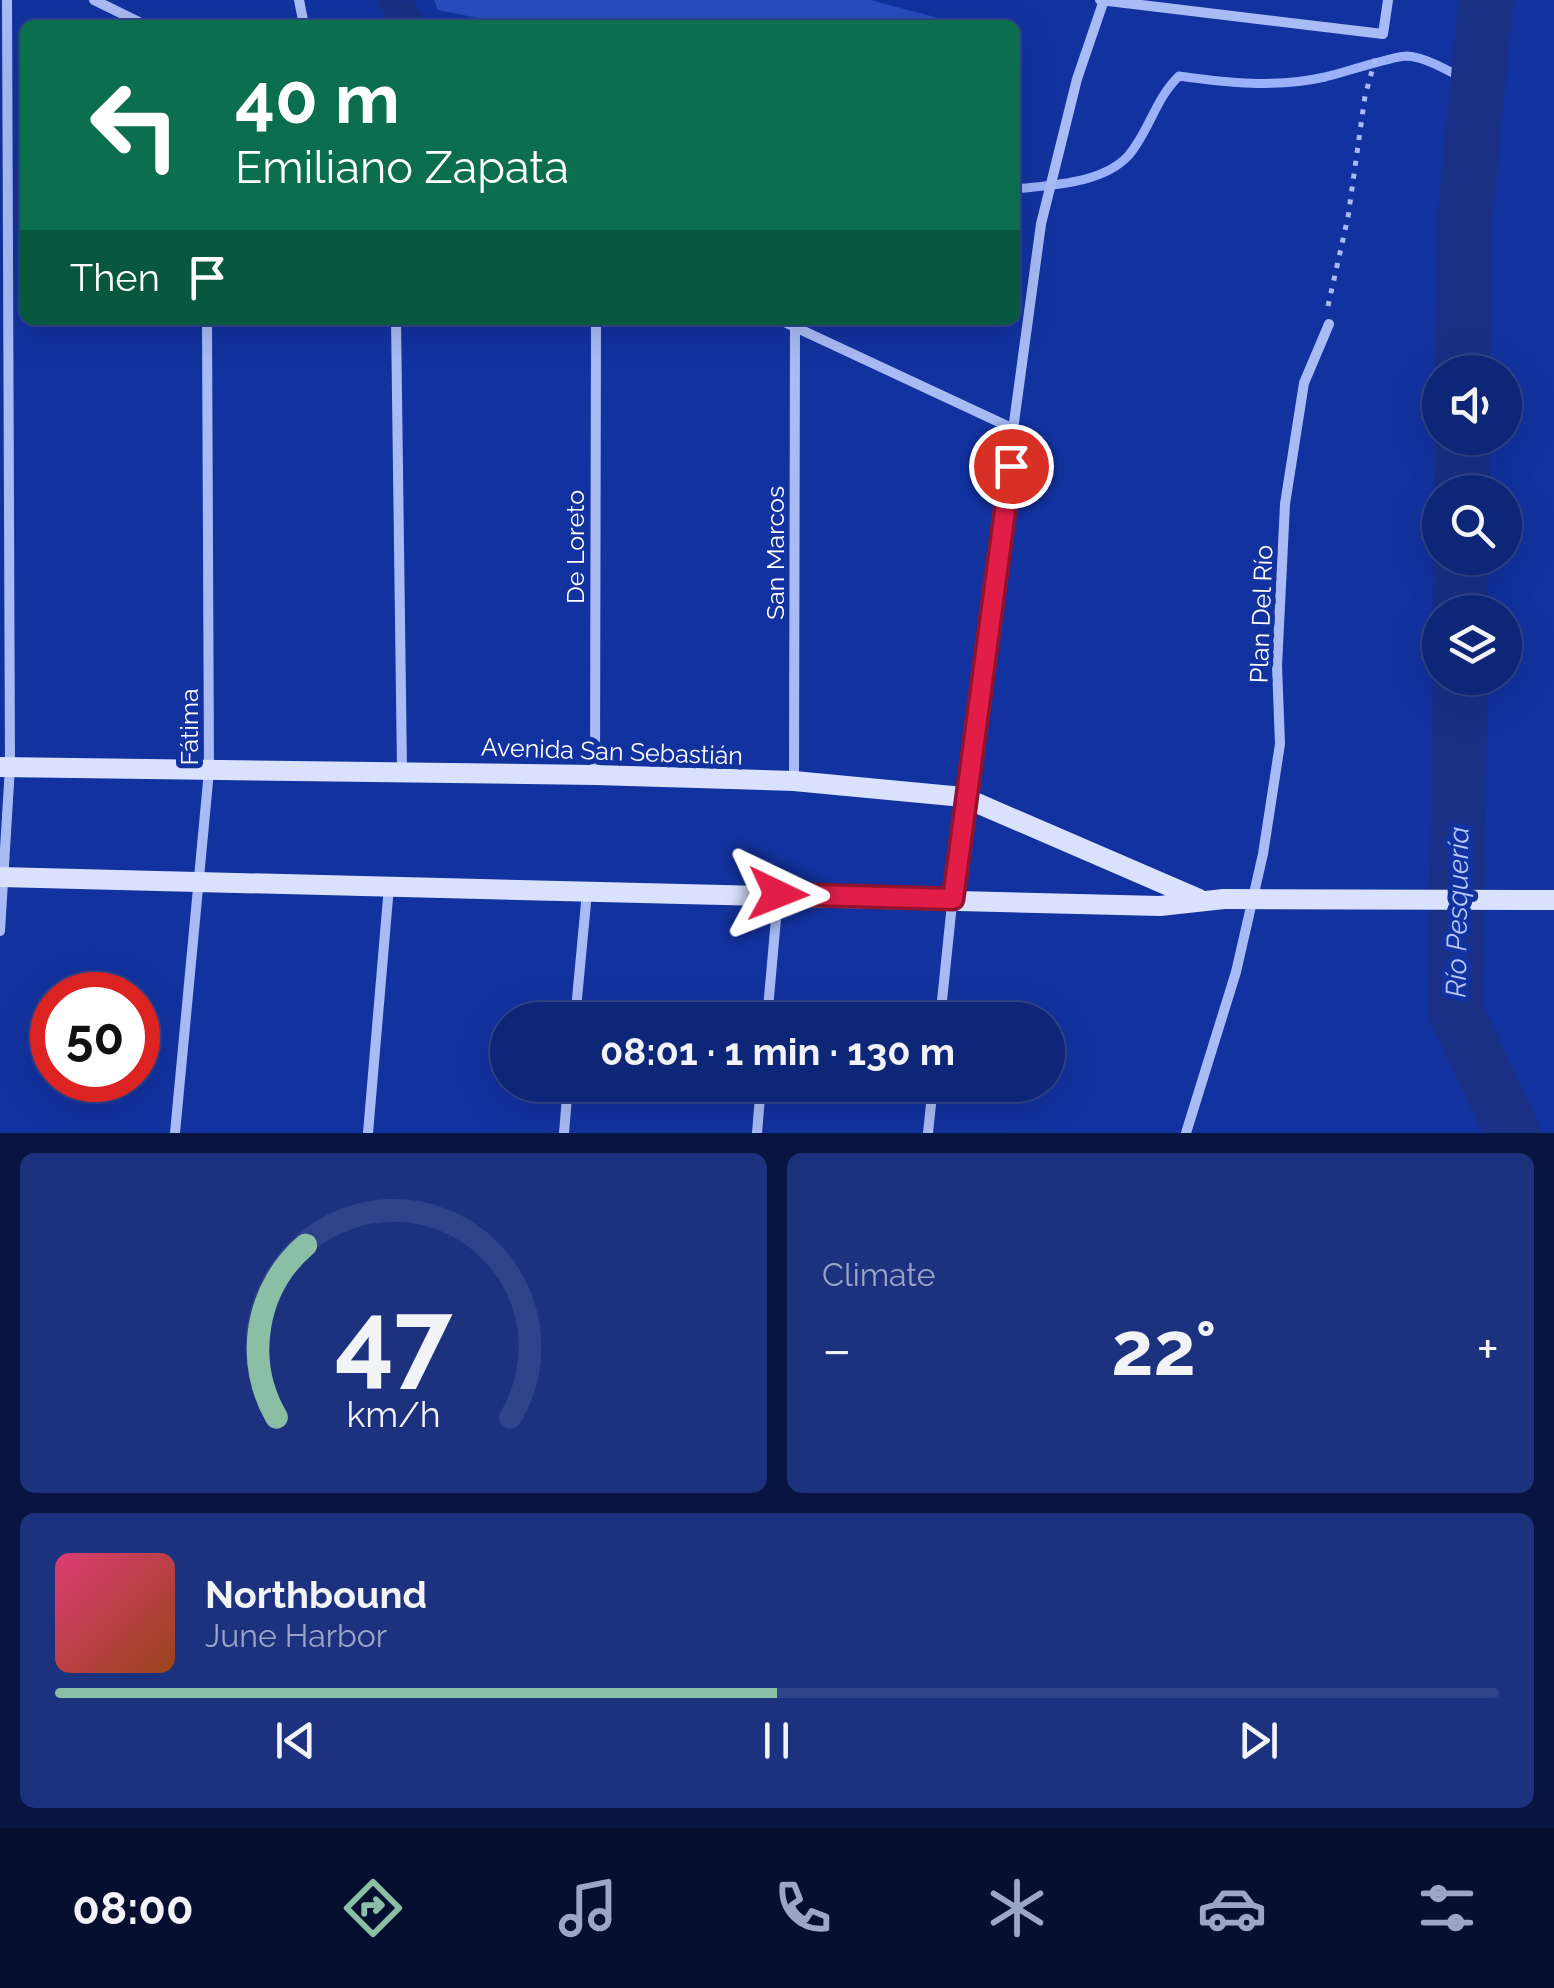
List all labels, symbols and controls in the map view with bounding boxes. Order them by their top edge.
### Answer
text: 40 m [235,57,400,139]
icon: left [70,60,200,190]
text: Emiliano Zapata [235,141,569,194]
icon: arrive [180,250,235,305]
text: Then [70,255,160,300]
map controls [1422,355,1522,695]
button: sound [1422,355,1522,455]
pin [969,424,1054,509]
icon: arrive [984,439,1039,494]
button: search [1422,475,1522,575]
street label: San Marcos [760,486,790,620]
street label: De Loreto [560,490,590,604]
street label: Plan Del Río [1244,544,1278,684]
button: layers [1422,595,1522,695]
street label: Fátima [174,688,204,766]
street label: Avenida San Sebastián [481,731,743,771]
water label: Río Pesquería [1440,826,1475,998]
position arrow [726,842,830,946]
speed limit sign: 50 [30,972,160,1102]
text: 08:01 · 1 min · 130 m [600,1029,955,1074]
text: Climate [822,1256,936,1293]
text: 47 [335,1277,453,1399]
text: 22° [1111,1304,1217,1393]
text: − [822,1317,852,1382]
text: + [1476,1317,1499,1382]
text: km/h [346,1393,441,1435]
text: Northbound [205,1572,427,1617]
text: June Harbor [205,1617,387,1654]
icon: previous [268,1713,323,1768]
icon: pause [749,1713,804,1768]
icon: next [1231,1713,1286,1768]
icon: directions [338,1873,408,1943]
icon: music [553,1873,623,1943]
icon: phone [768,1873,838,1943]
icon: climate [982,1873,1052,1943]
icon: car [1197,1873,1267,1943]
icon: filters [1412,1873,1482,1943]
text: 08:00 [72,1882,194,1935]

